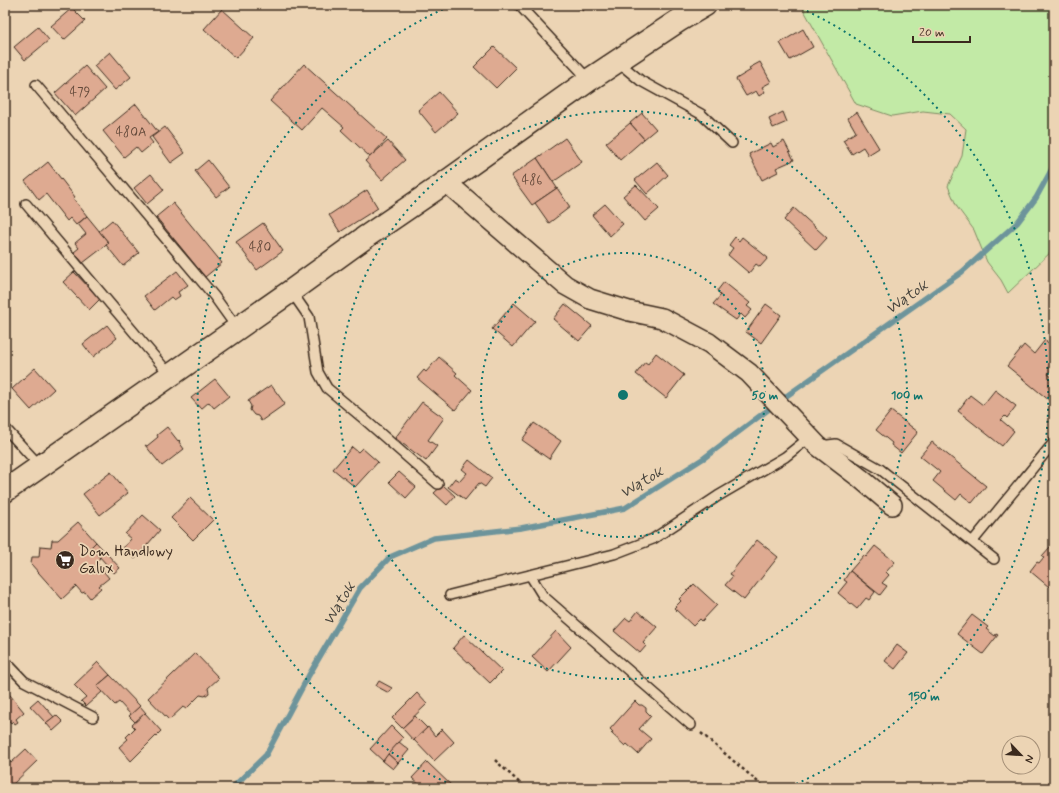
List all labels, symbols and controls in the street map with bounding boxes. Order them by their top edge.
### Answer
scale bar [913,18,970,44]
text: 20 m [919,25,945,41]
house number: 479 [70,84,90,101]
house number: 480A [115,124,147,141]
house number: 486 [522,172,542,189]
house number: 480 [249,239,271,256]
water label: Wątok [882,275,933,319]
centre of rings [616,388,630,402]
text: 50 m [752,388,779,404]
text: 100 m [891,388,924,404]
water label: Wątok [616,461,668,503]
place label: Dom Handlowy Galux [79,542,173,579]
supermarket icon: Dom Handlowy Galux [54,549,76,571]
water label: Wątok [318,577,361,629]
text: 150 m [908,689,940,705]
north arrow [1001,735,1041,775]
text: N [1021,753,1037,765]

